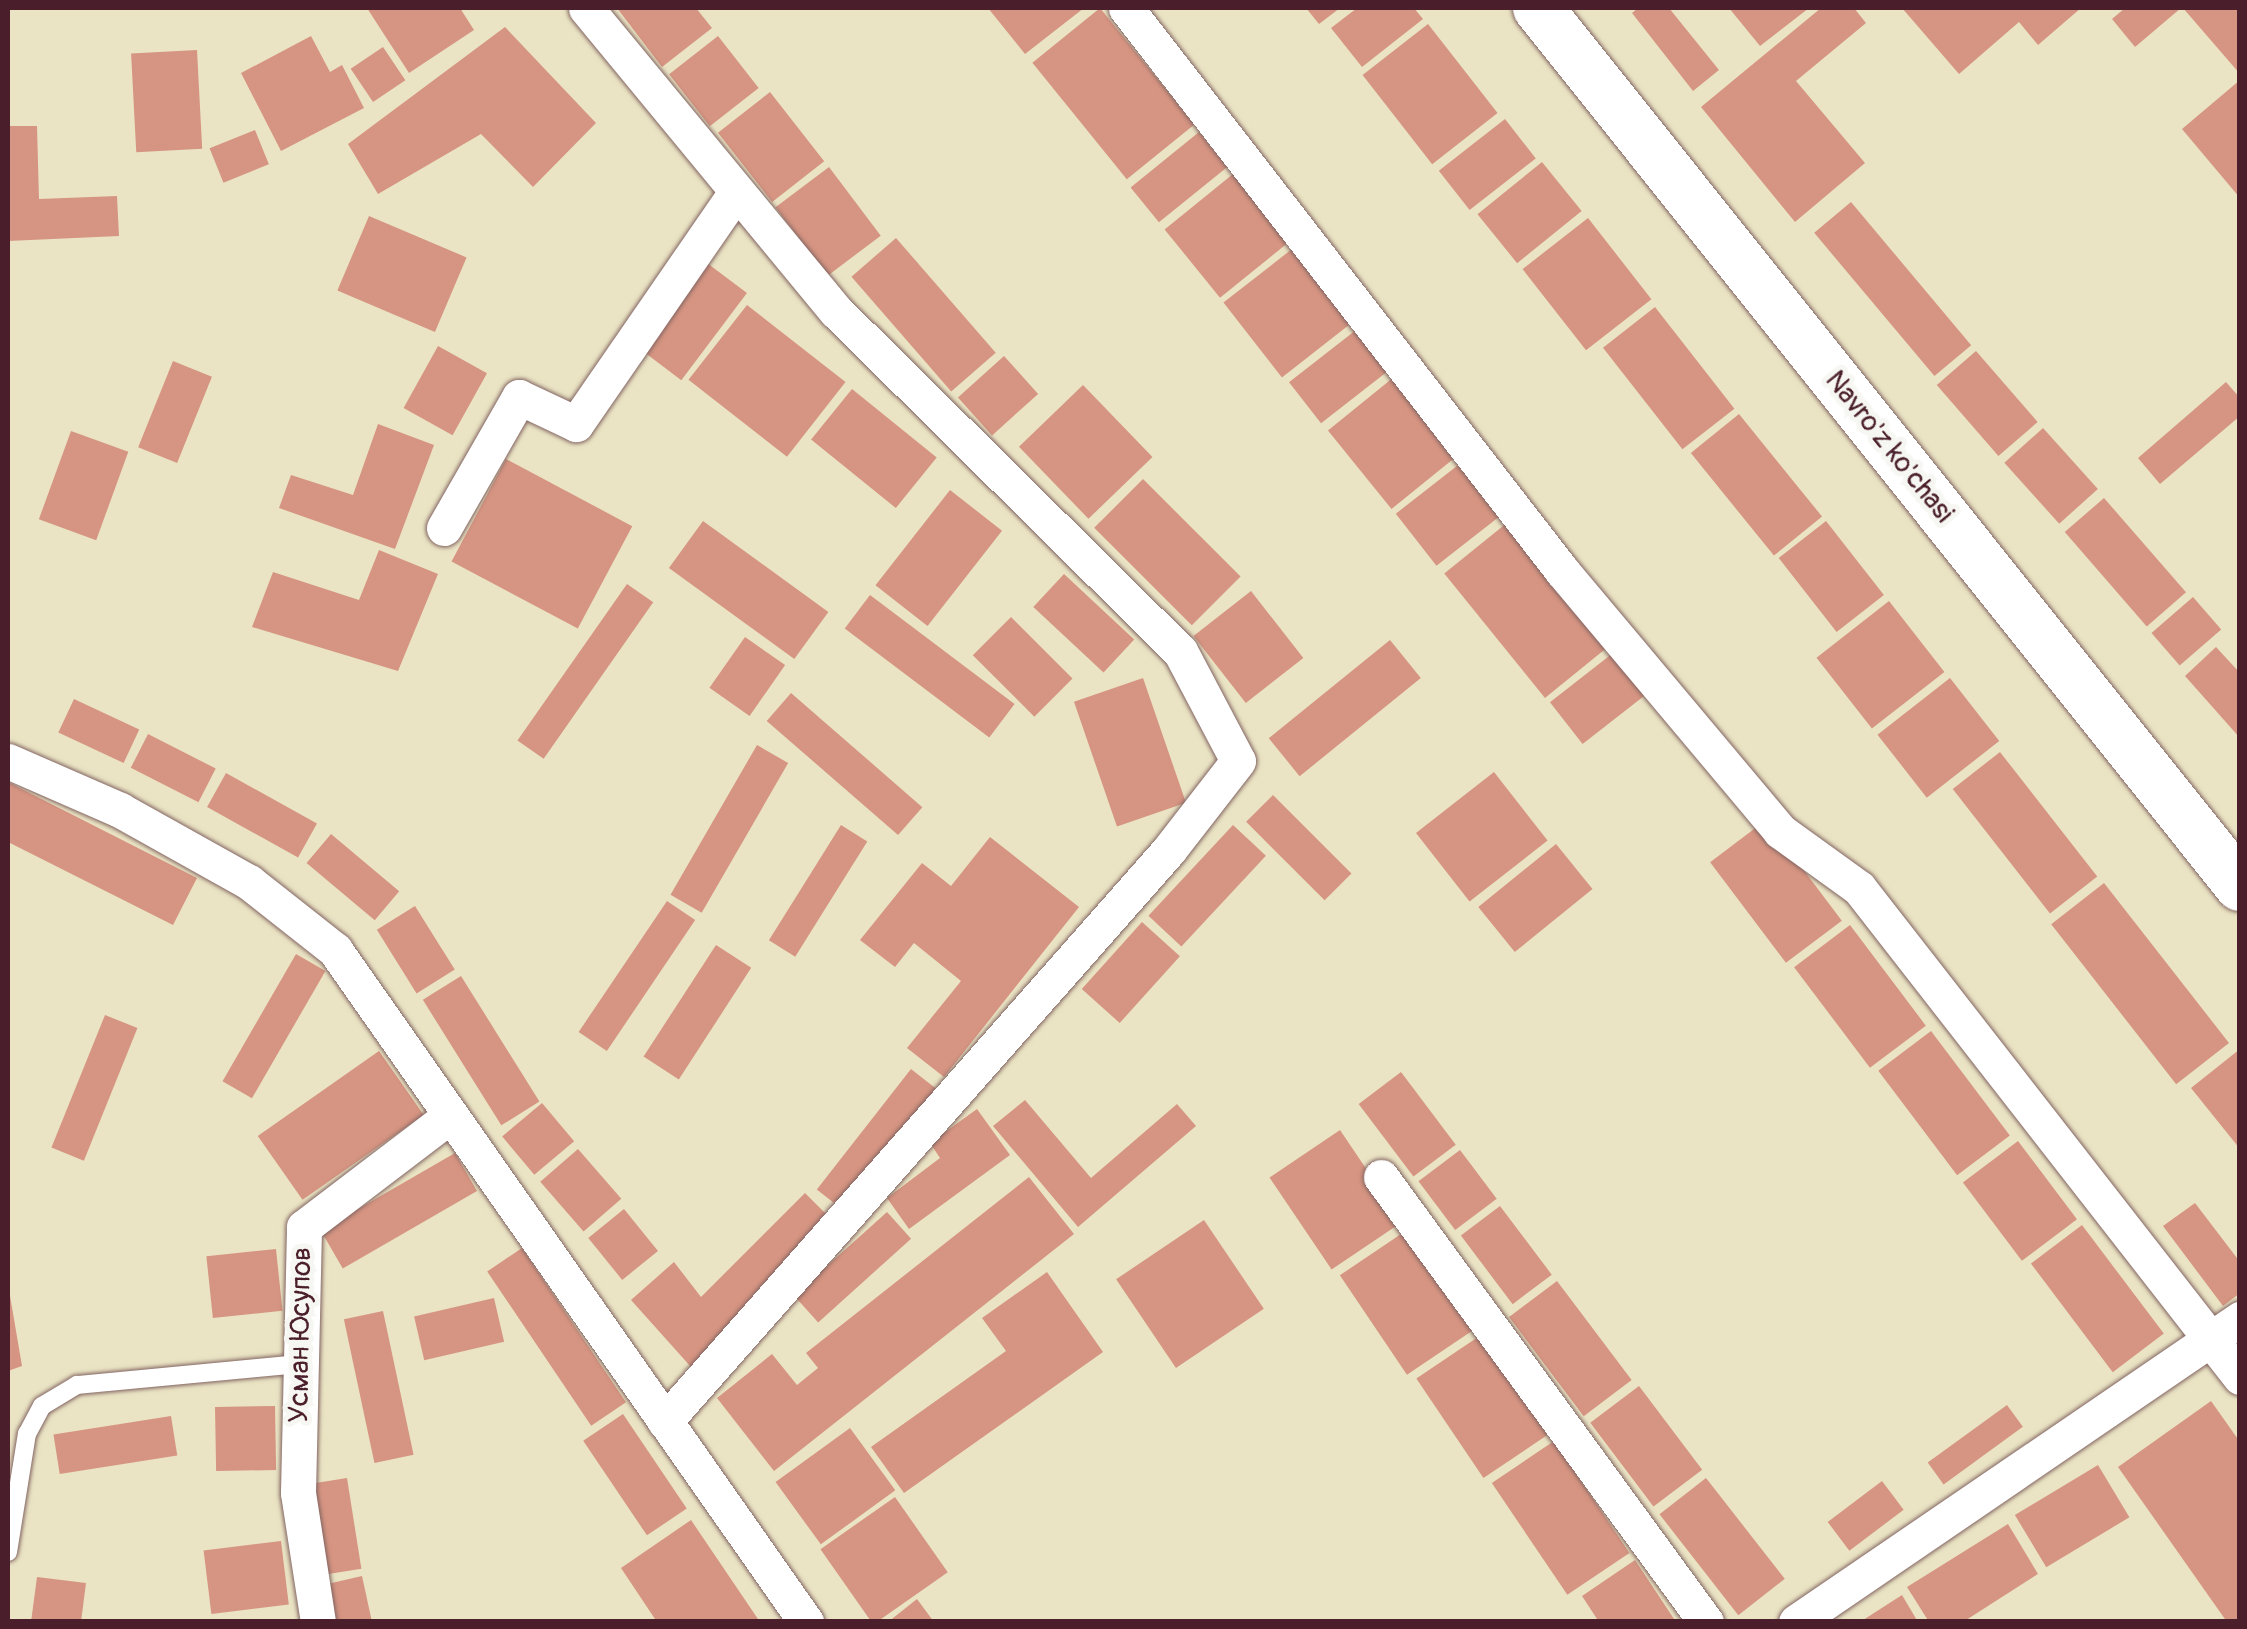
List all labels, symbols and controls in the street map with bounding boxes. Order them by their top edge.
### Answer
street label: Navro'z ko'chasi [1818,364,1960,530]
street label: Усман Юсупов [283,1247,319,1423]

